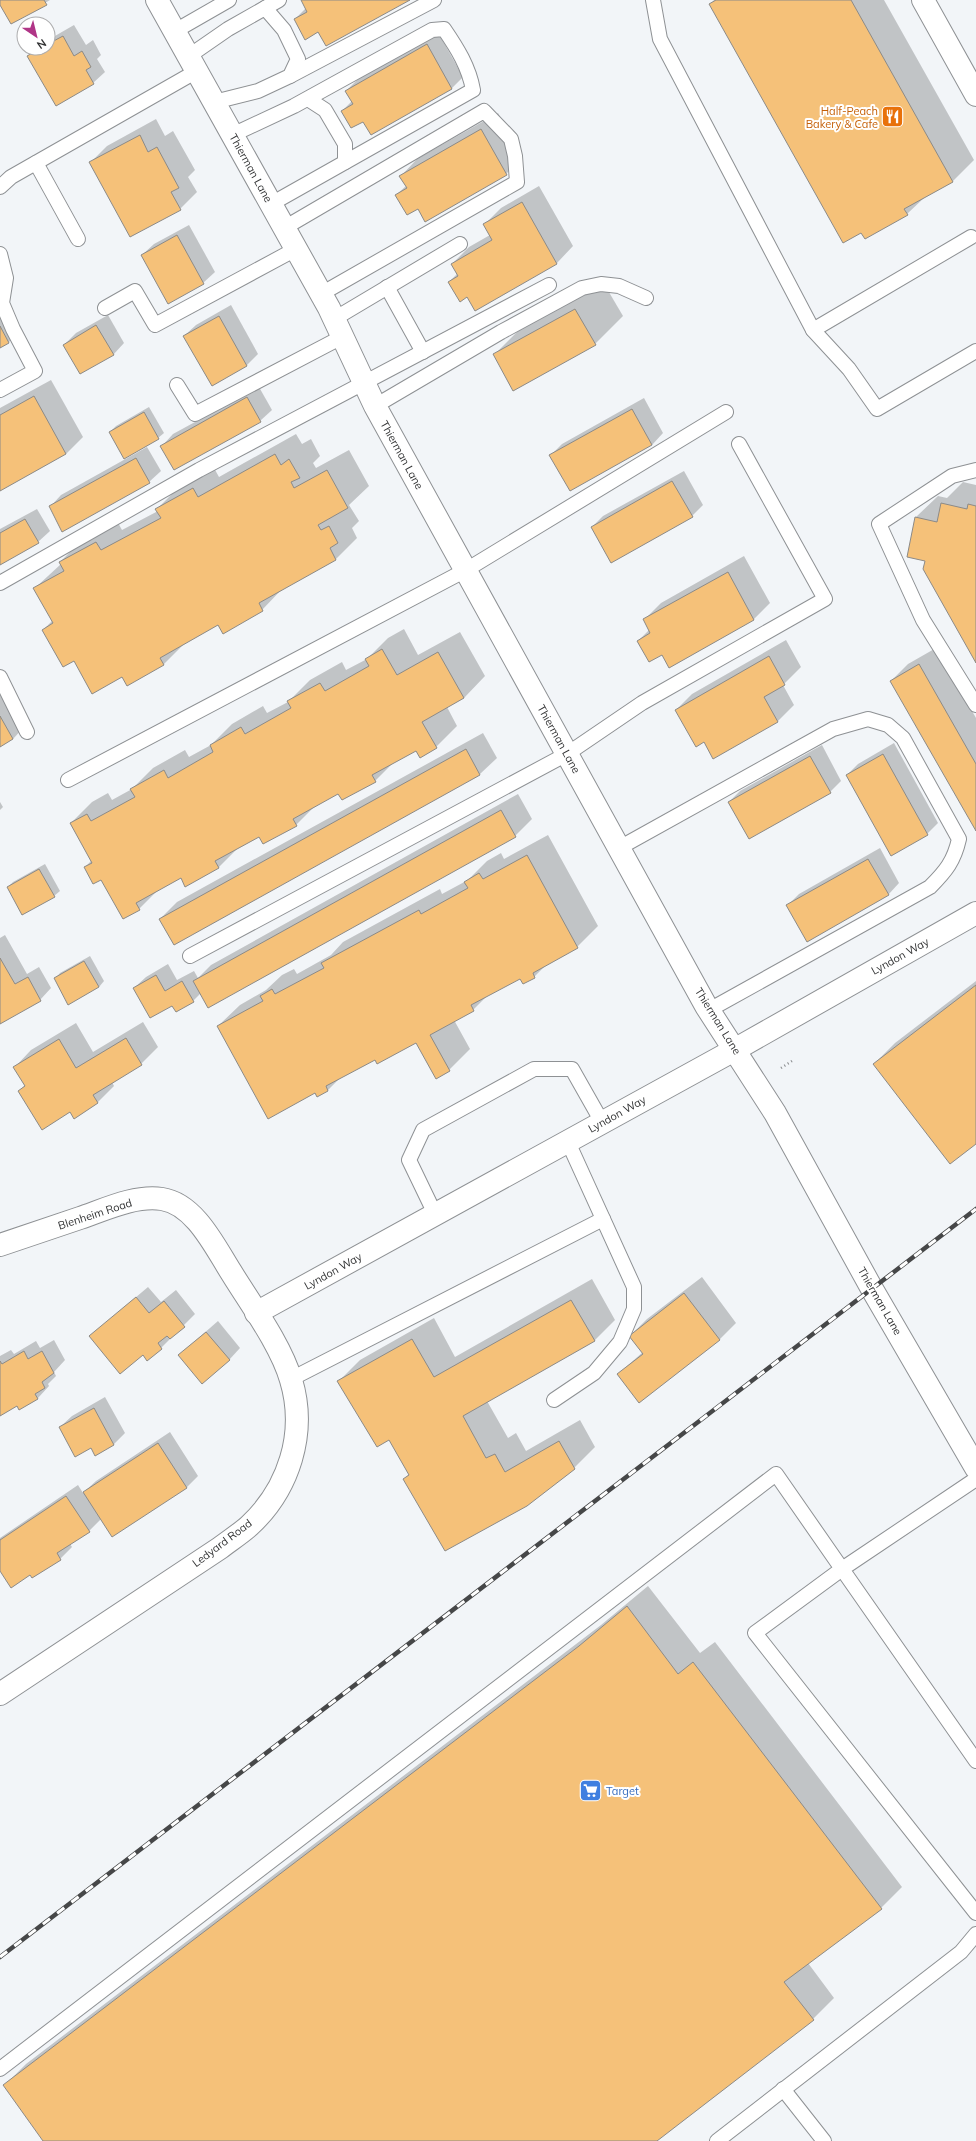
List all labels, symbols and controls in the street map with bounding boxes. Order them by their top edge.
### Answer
north arrow [16,16,56,56]
text: N [34,36,49,52]
place label: Half-Peach Bakery & Cafe [806,104,878,131]
restaurant icon: Half-Peach Bakery & Cafe [880,104,906,130]
street label: Thierman Lane [226,131,276,205]
street label: Thierman Lane [377,418,427,492]
street label: Thierman Lane [534,702,584,776]
street label: Lyndon Way [869,934,932,978]
street label: Thierman Lane [692,985,744,1057]
street label: Lyndon Way [586,1092,649,1136]
street label: Blenheim Road [56,1195,134,1233]
street label: Lyndon Way [302,1249,365,1293]
street label: Thierman Lane [855,1264,905,1338]
street label: Ledyard Road [189,1516,255,1570]
supermarket icon: Target [577,1778,603,1804]
place label: Target [606,1784,639,1798]

